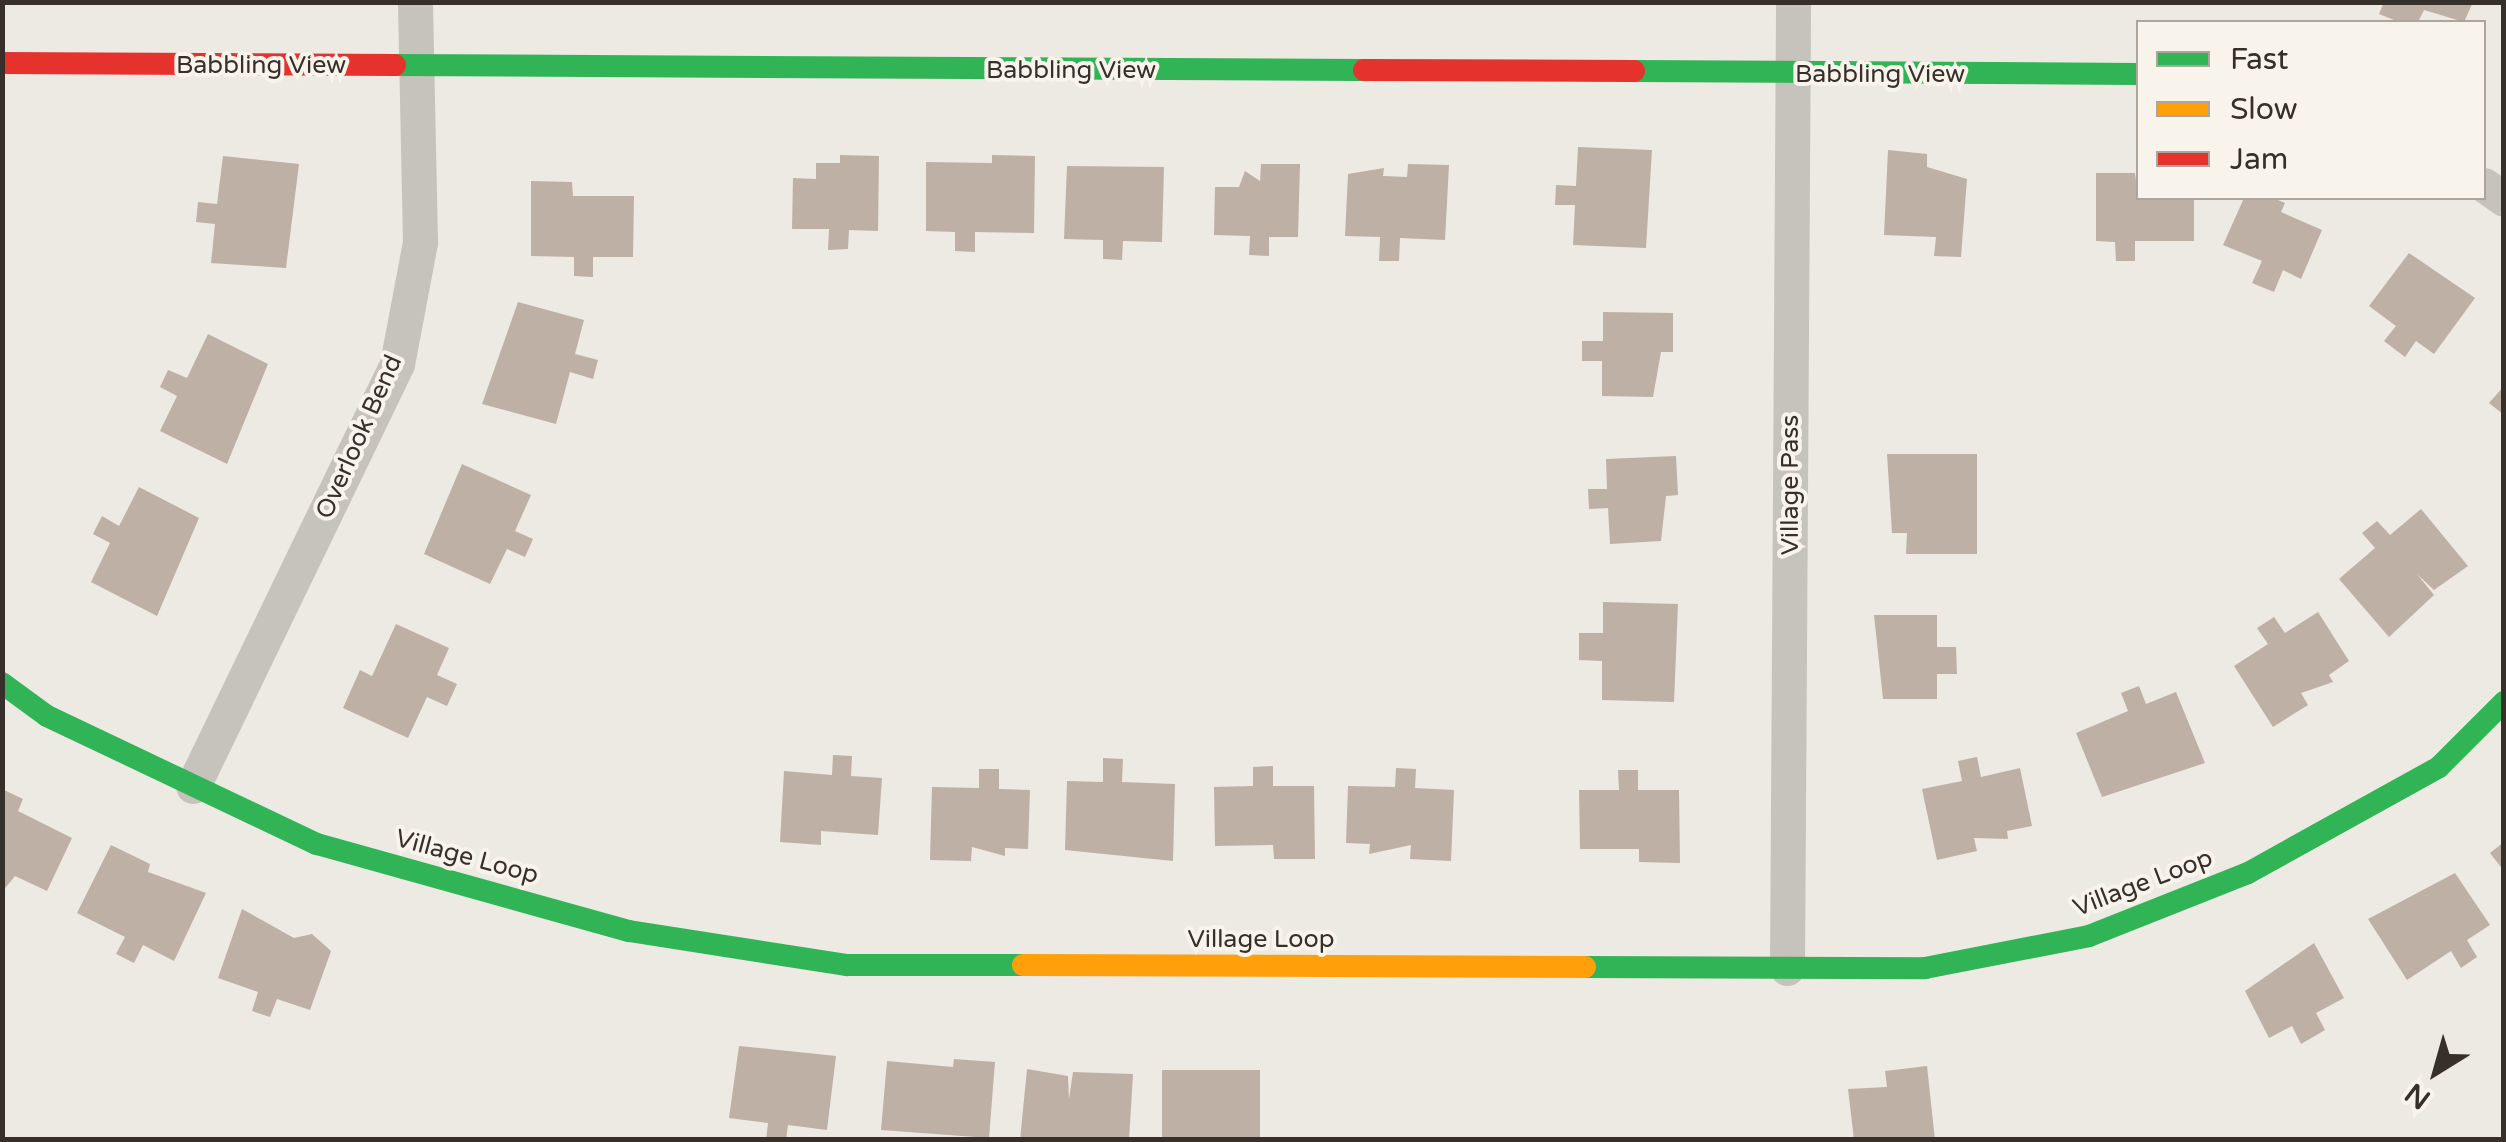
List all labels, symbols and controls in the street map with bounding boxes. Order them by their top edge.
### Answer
legend [2136,20,2486,200]
text: Fast [2230,41,2289,78]
street label: Babbling View [176,50,346,80]
street label: Babbling View [986,55,1156,85]
street label: Babbling View [1795,59,1965,89]
text: Slow [2230,91,2298,128]
text: Jam [2230,141,2288,178]
street label: Overlook Bend [309,350,409,524]
street label: Village Pass [1775,415,1805,555]
street label: Village Loop [392,824,542,890]
street label: Village Loop [2069,843,2217,923]
street label: Village Loop [1188,924,1334,954]
north arrow [2386,1022,2486,1122]
text: N [2399,1076,2437,1116]

